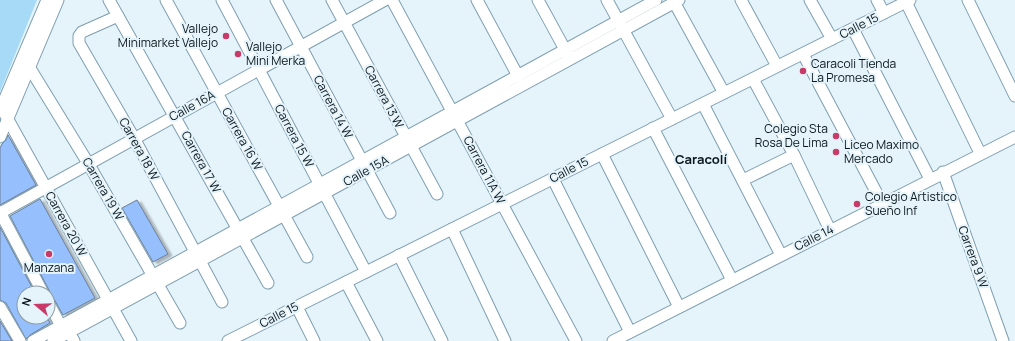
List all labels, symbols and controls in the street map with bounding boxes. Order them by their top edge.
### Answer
street label: Calle 15 [836,8,881,43]
place label: Vallejo Minimarket Vallejo [118,20,218,51]
marker: Vallejo Minimarket Vallejo [221,31,231,41]
place label: Vallejo Mini Merka [246,38,305,69]
marker: Vallejo Mini Merka [233,49,243,59]
place label: Caracoli Tienda La Promesa [811,55,896,86]
street label: Carrera 13 W [361,62,408,132]
marker: Caracoli Tienda La Promesa [798,66,808,76]
street label: Carrera 14 W [310,72,358,142]
street label: Calle 16A [166,86,218,125]
street label: Carrera 15 W [271,101,319,171]
street label: Carrera 16 W [218,104,267,174]
street label: Carrera 18 W [115,114,164,184]
place label: Colegio Sta Rosa De Lima [755,120,828,151]
street label: Carrera 17 W [177,128,226,196]
marker: Colegio Sta Rosa De Lima [831,131,841,141]
street label: Carrera 11A W [459,133,510,207]
place label: Liceo Maximo Mercado [844,136,919,167]
marker: Liceo Maximo Mercado [831,147,841,157]
district label: Caracolí [675,150,727,168]
street label: Calle 15A [340,151,392,190]
street label: Calle 15 [546,152,591,187]
street label: Carrera 19 W [79,154,129,224]
street label: Carrera 20 W [42,188,92,260]
place label: Colegio Artistico Sueño Inf [865,188,957,219]
marker: Colegio Artistico Sueño Inf [852,199,862,209]
street label: Calle 14 [791,220,836,255]
street label: Carrera 9 W [954,223,993,291]
marker: Manzana [44,249,54,259]
place label: Manzana [24,259,74,276]
north arrow [16,285,56,325]
text: N [18,295,34,308]
street label: Calle 15 [256,297,301,332]

